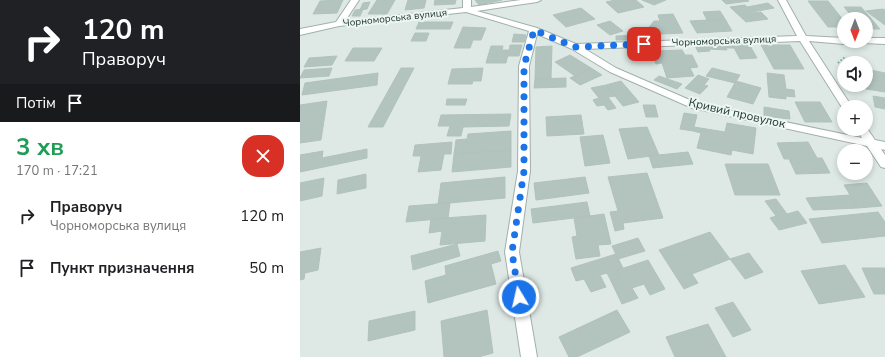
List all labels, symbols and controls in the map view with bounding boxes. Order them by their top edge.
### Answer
street label: Чорноморська вулиця [342,6,448,30]
text: 120 m [82,11,165,49]
north arrow [837,12,873,48]
map controls [837,12,873,180]
icon: right [16,16,68,68]
pin [627,27,661,61]
street label: Чорноморська вулиця [671,32,777,50]
icon: arrive [633,33,655,55]
text: Праворуч [82,47,166,71]
button: sound [837,56,873,92]
icon: arrive [64,92,86,114]
text: Потім [16,93,56,113]
street label: Кривий провулок [687,94,788,132]
button: + [837,100,873,136]
text: 3 хв [16,131,64,163]
button: close [242,135,284,177]
button: − [837,144,873,180]
text: 170 m · 17:21 [16,162,98,180]
text: Праворуч [50,197,122,217]
icon: right [16,205,38,227]
text: 120 m [240,206,284,226]
text: Чорноморська вулиця [50,217,186,235]
icon: arrive [16,257,38,279]
text: Пункт призначення [50,258,195,278]
text: 50 m [249,258,284,278]
position arrow [498,276,540,318]

